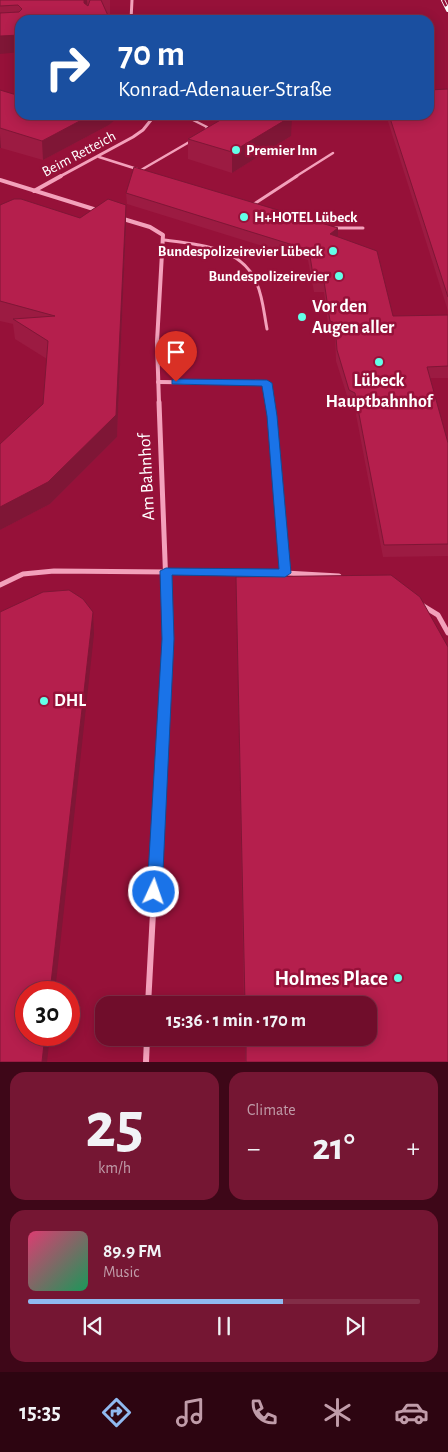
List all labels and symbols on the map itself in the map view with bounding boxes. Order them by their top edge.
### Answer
street label: Beim Retteich [40,128,118,180]
place label: Premier Inn [246,143,317,158]
marker: Premier Inn [230,144,242,156]
place label: H+HOTEL Lübeck [254,210,358,225]
marker: H+HOTEL Lübeck [238,211,250,223]
place label: Bundespolizeirevier Lübeck [158,244,324,259]
marker: Bundespolizeirevier Lübeck [327,245,339,257]
place label: Bundespolizeirevier [208,269,330,284]
marker: Bundespolizeirevier [333,270,345,282]
place label: Vor den Augen aller [312,298,395,337]
marker: Vor den Augen aller [296,311,308,323]
pin [155,331,197,382]
marker: Lübeck Hauptbahnhof [373,356,385,368]
place label: Lübeck Hauptbahnhof [326,372,434,411]
street label: Am Bahnhof [136,431,158,521]
place label: DHL [54,692,86,710]
marker: DHL [38,695,50,707]
position arrow [127,865,179,917]
place label: Holmes Place [275,968,388,989]
marker: Holmes Place [392,972,404,984]
speed limit sign: 30 [15,981,80,1046]

